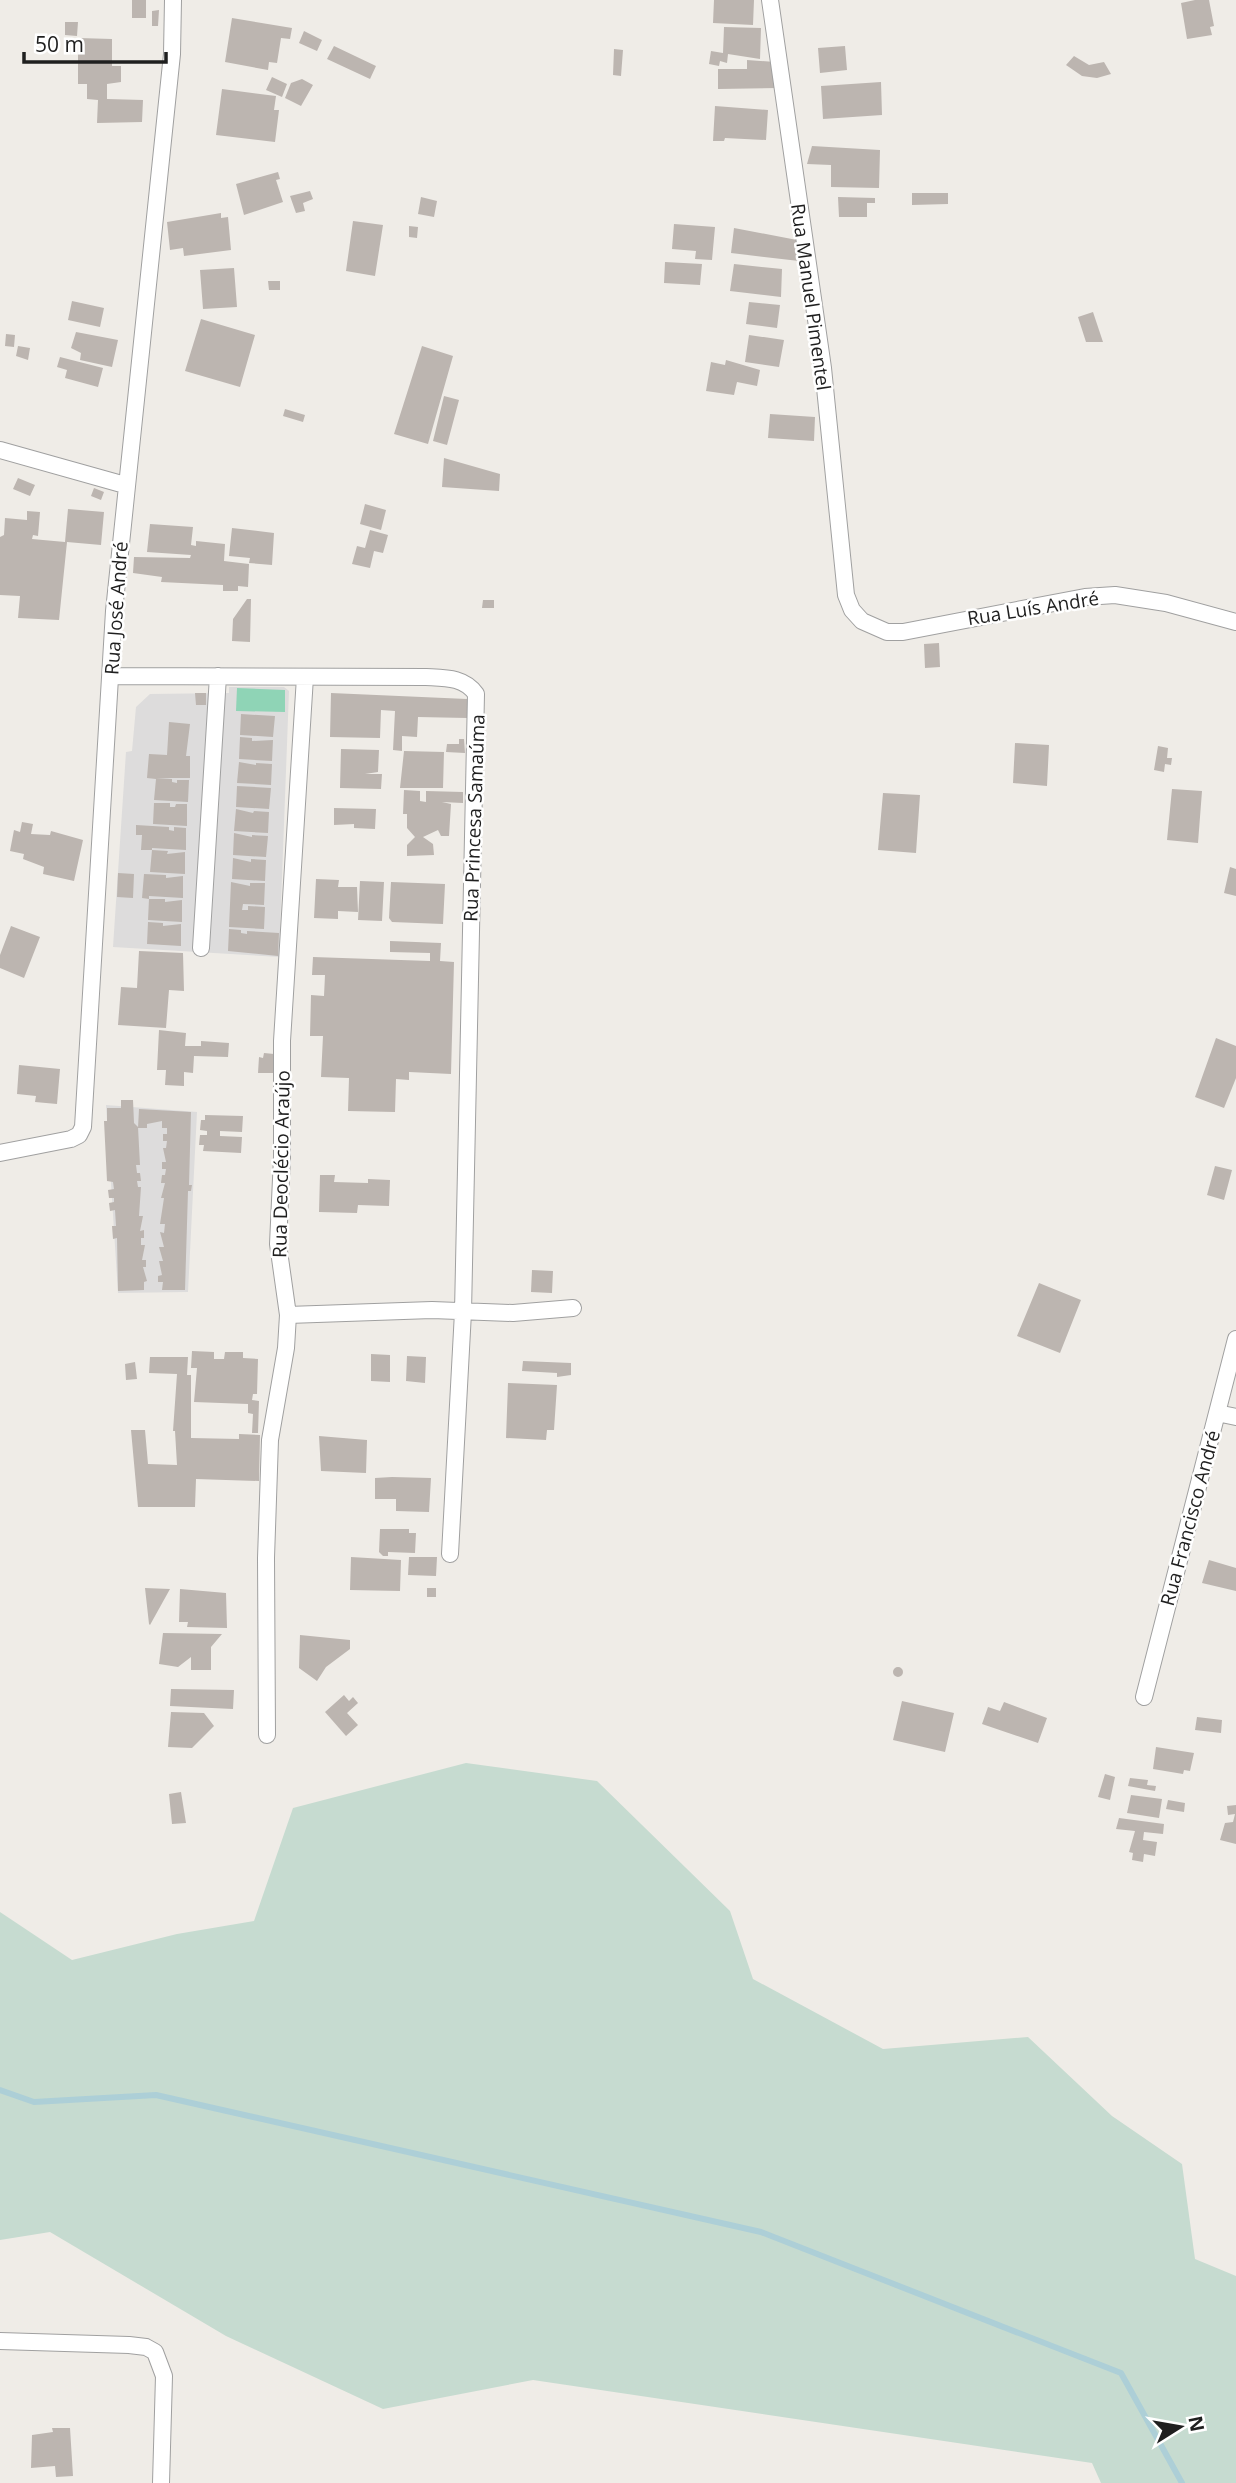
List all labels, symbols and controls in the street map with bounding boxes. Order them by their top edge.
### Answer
scale bar [24,21,166,65]
text: 50 m [35,30,84,58]
street label: Rua Manuel Pimentel [785,202,837,392]
street label: Rua José André [98,540,134,676]
street label: Rua Luís André [965,585,1101,631]
street label: Rua Princesa Samaúma [457,714,491,922]
street label: Rua Deoclécio Araújo [266,1070,296,1258]
street label: Rua Francisco André [1154,1427,1226,1609]
north arrow [1145,2392,1215,2462]
text: N [1182,2414,1211,2434]

